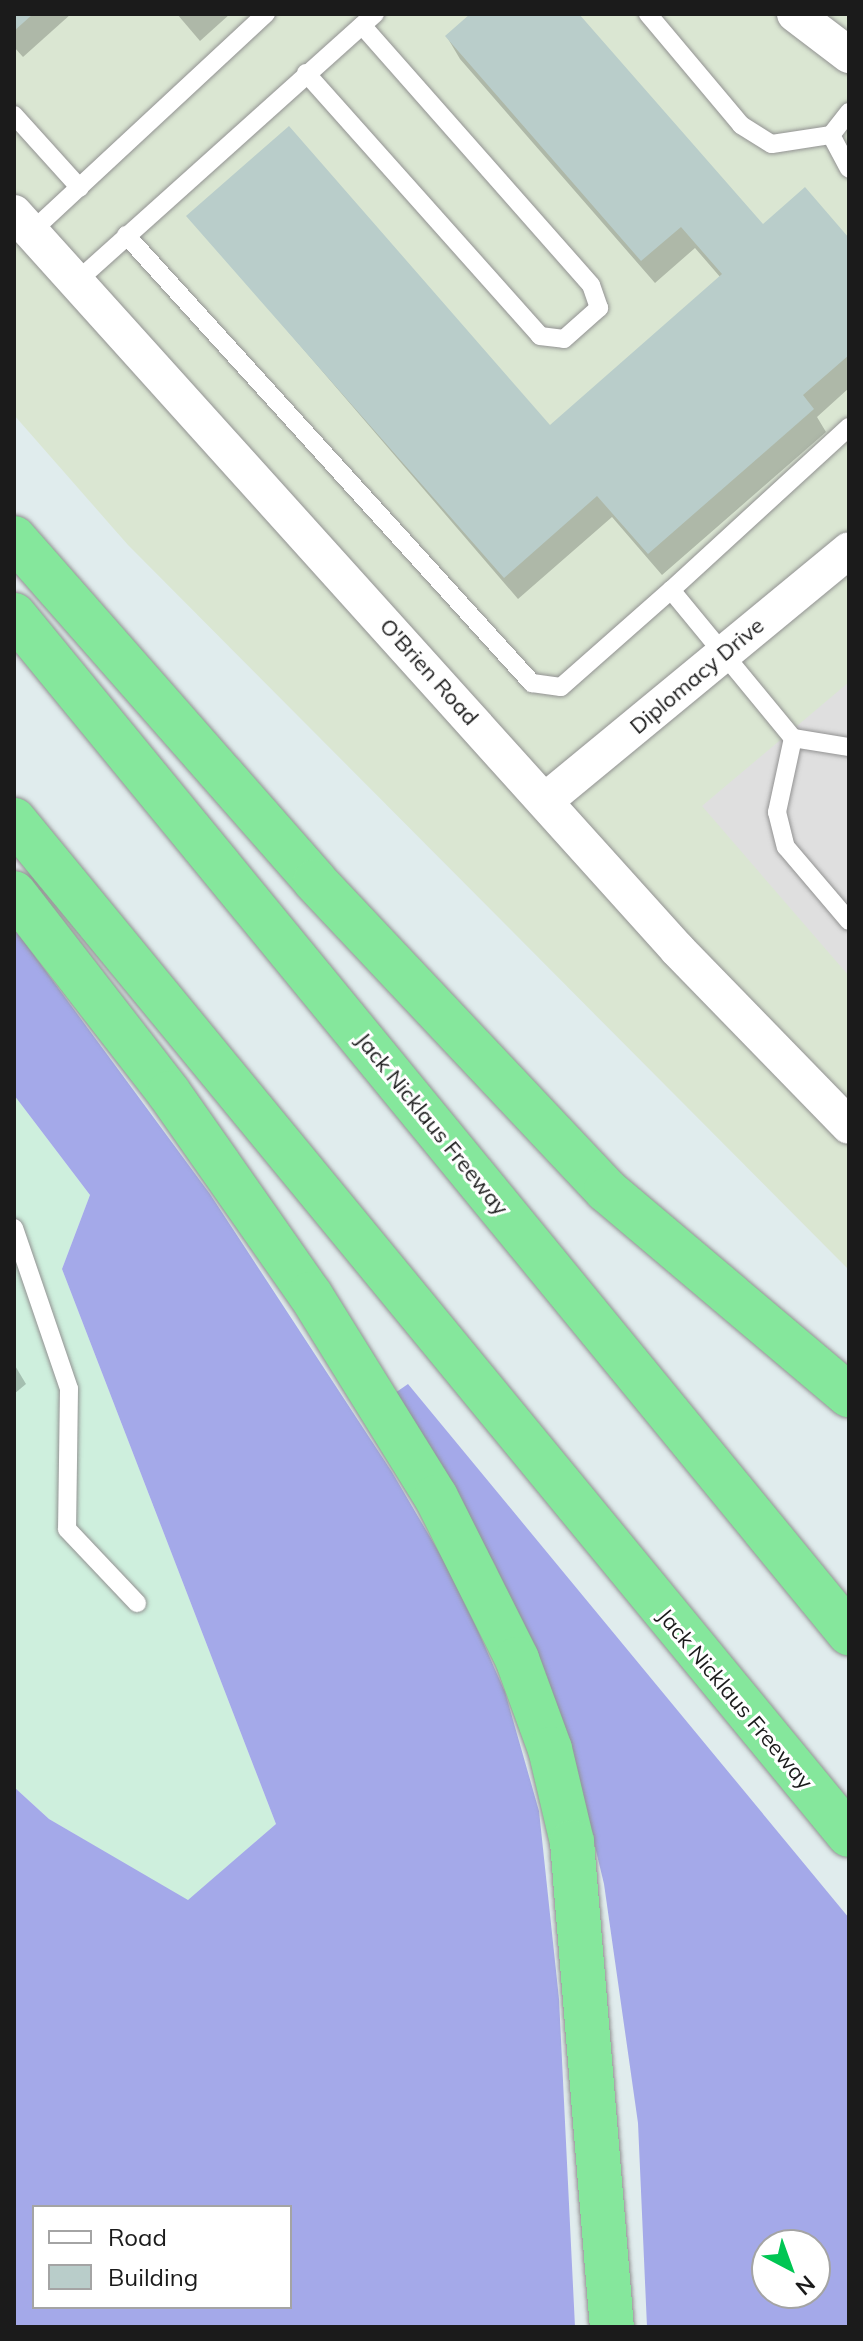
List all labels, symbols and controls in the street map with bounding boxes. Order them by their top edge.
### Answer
street label: Diplomacy Drive [625,612,769,740]
street label: O'Brien Road [374,613,484,731]
street label: Jack Nicklaus Freeway [350,1027,514,1221]
street label: Jack Nicklaus Freeway [652,1603,818,1795]
legend [32,2205,292,2309]
text: Road [108,2222,167,2252]
north arrow [751,2229,831,2309]
text: Building [108,2262,198,2292]
text: N [790,2270,821,2302]

